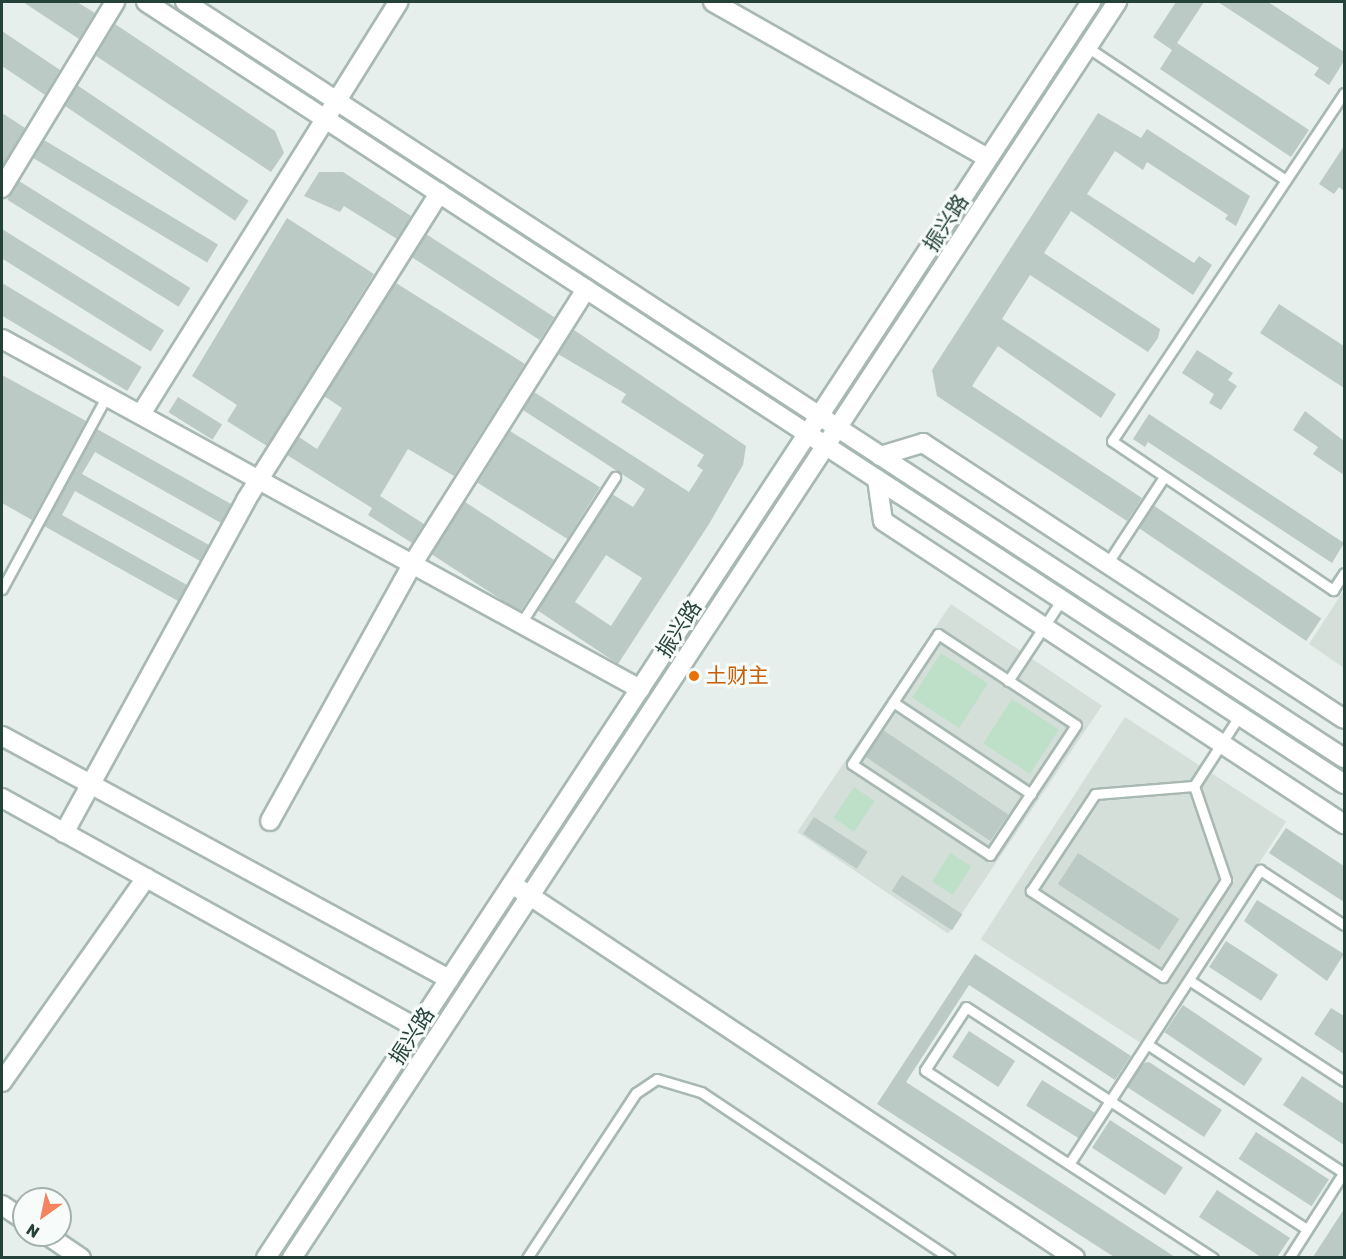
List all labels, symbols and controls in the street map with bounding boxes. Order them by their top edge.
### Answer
street label: 振兴路 [918,190,974,256]
street label: 振兴路 [651,596,707,662]
place label: 土财主 [706,663,769,689]
marker: 土财主 [687,669,701,683]
street label: 振兴路 [384,1003,440,1069]
north arrow [12,1187,72,1247]
text: N [23,1220,43,1242]

